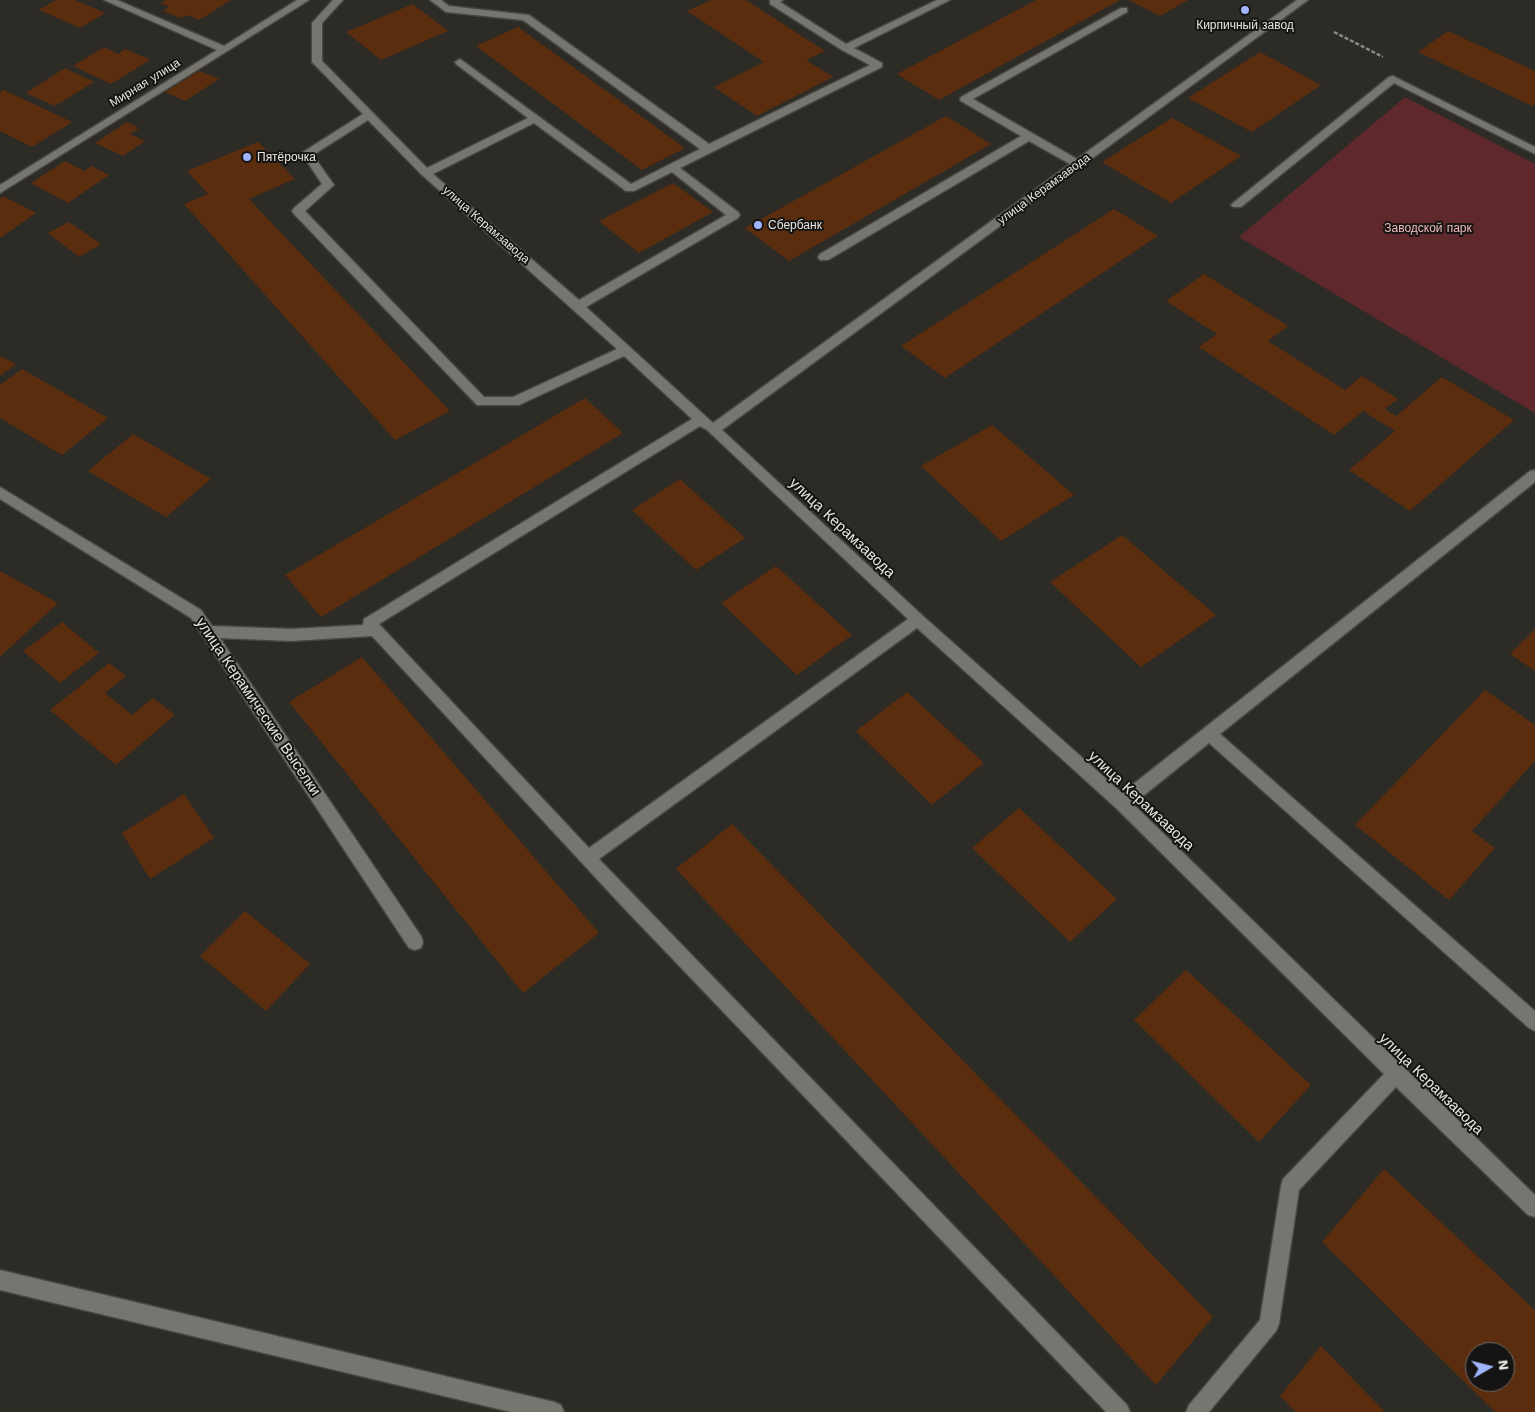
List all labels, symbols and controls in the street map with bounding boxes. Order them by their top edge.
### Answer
marker: Кирпичный завод [1239,4,1251,16]
place label: Кирпичный завод [1196,18,1294,32]
street label: Мирная улица [107,56,183,110]
place label: Пятёрочка [257,150,316,164]
marker: Пятёрочка [241,151,253,163]
street label: улица Керамзавода [995,151,1093,227]
street label: улица Керамзавода [439,183,533,267]
place label: Сбербанк [768,218,822,232]
marker: Сбербанк [752,219,764,231]
park label: Заводской парк [1384,221,1472,235]
street label: улица Керамзавода [785,474,899,582]
street label: улица Керамические Выселки [192,615,324,799]
street label: улица Керамзавода [1084,747,1198,855]
street label: улица Керамзавода [1375,1029,1487,1139]
north arrow [1465,1342,1515,1392]
text: N [1495,1359,1513,1371]

